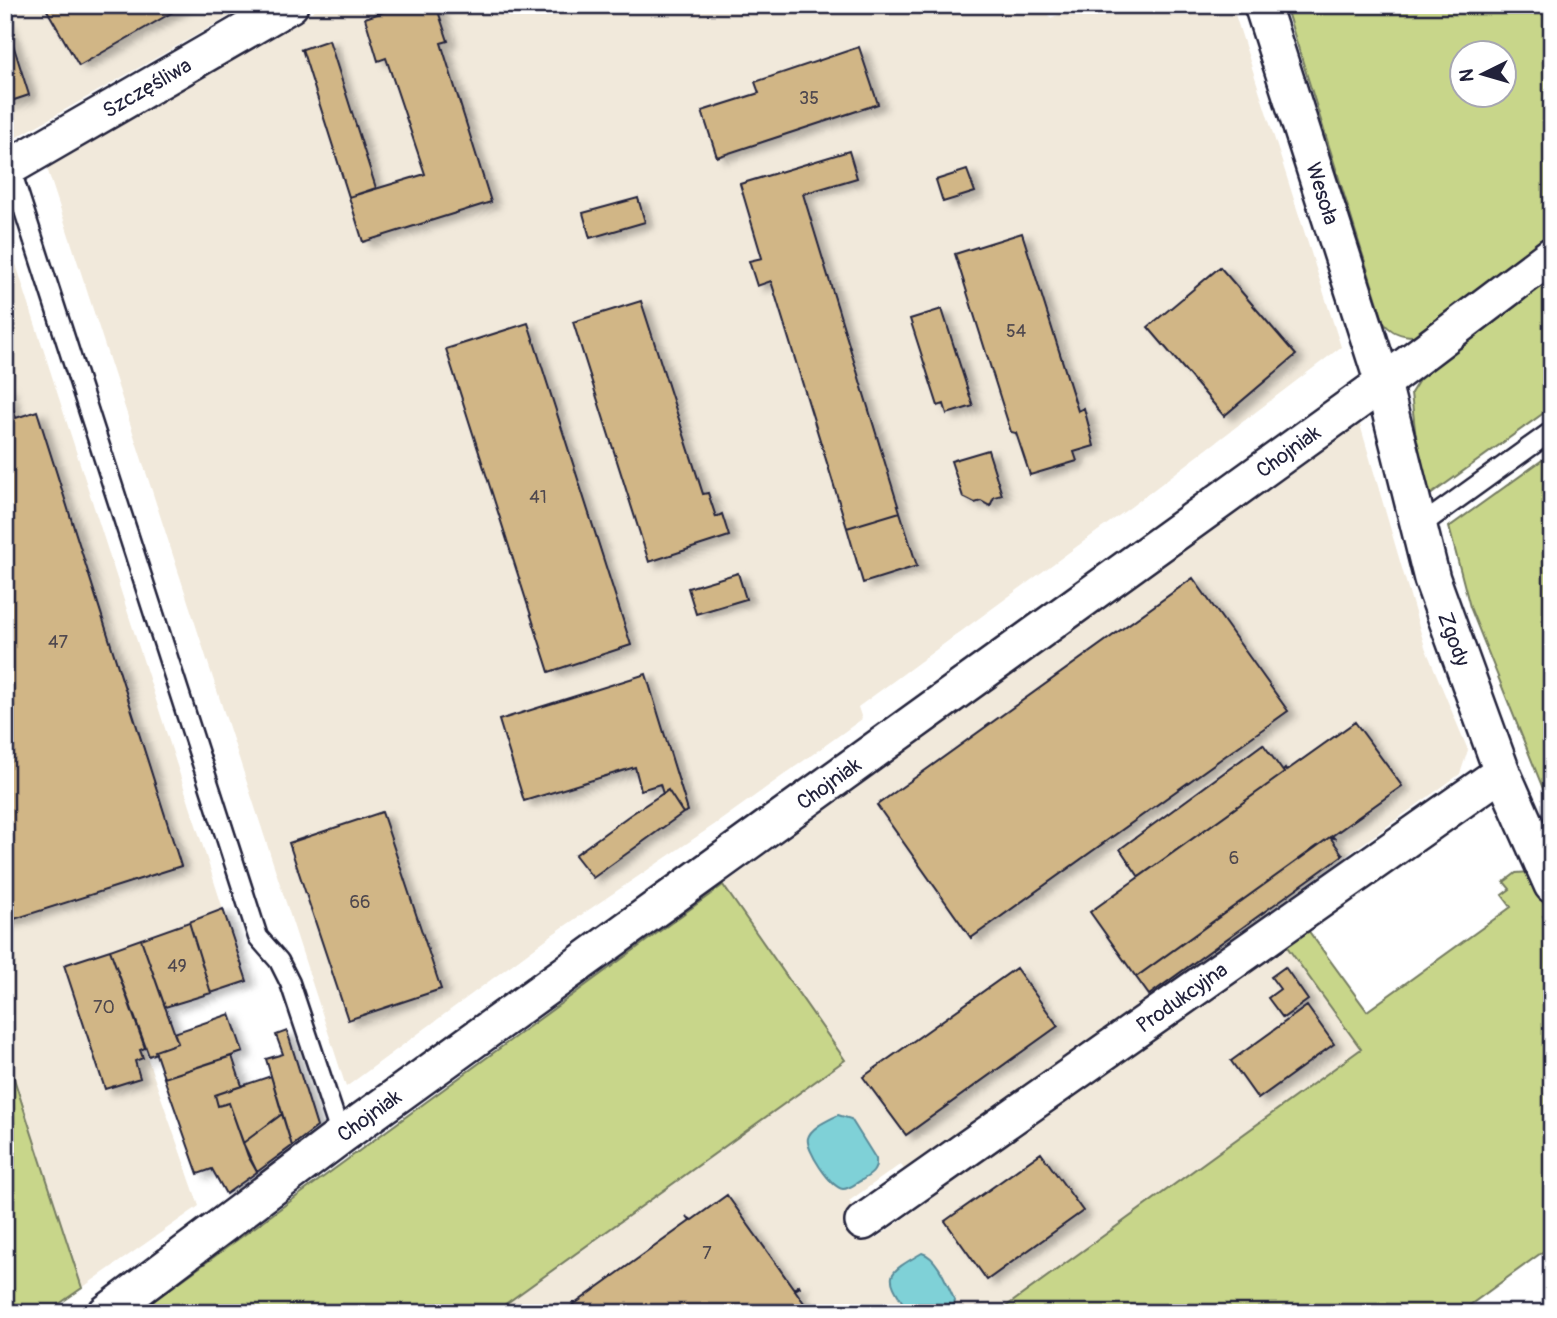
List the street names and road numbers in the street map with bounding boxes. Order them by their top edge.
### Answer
street label: Szczęśliwa [98,52,196,124]
street label: Wesoła [1300,159,1345,228]
street label: Chojniak [1251,419,1326,484]
street label: Zgody [1432,609,1476,670]
street label: Chojniak [791,751,866,816]
street label: Produkcyjna [1131,956,1233,1039]
street label: Chojniak [332,1083,407,1148]

